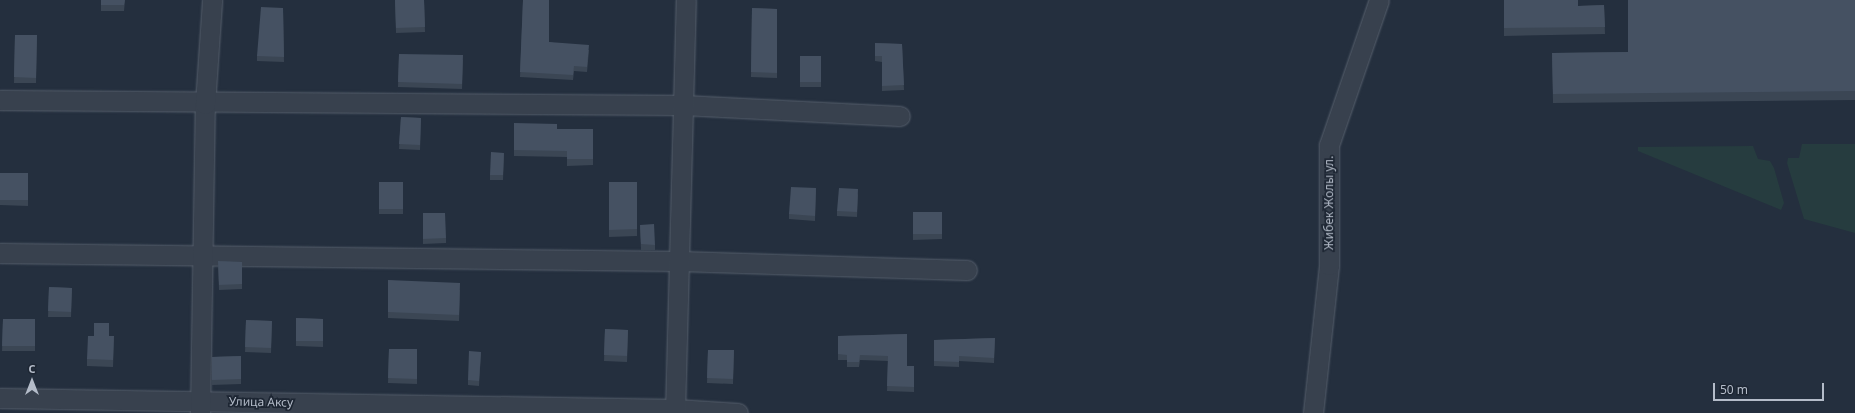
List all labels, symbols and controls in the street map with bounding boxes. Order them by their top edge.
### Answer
street label: Жибек Жолы ул. [1322,156,1336,250]
north arrow [12,361,52,401]
text: С [28,361,36,376]
scale bar [1715,375,1826,401]
text: 50 m [1720,381,1748,398]
street label: Улица Аксу [229,394,293,410]

